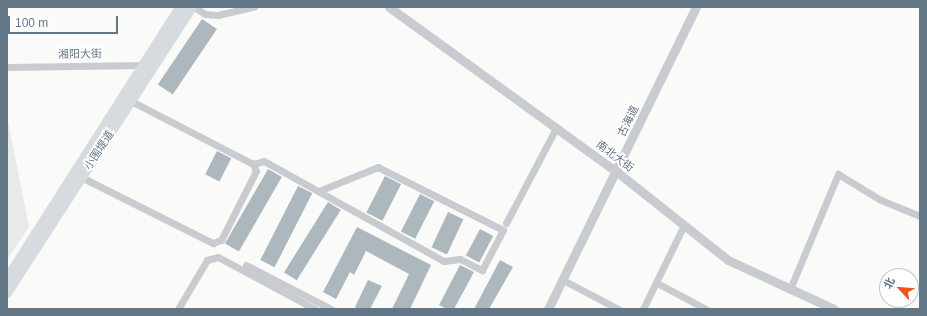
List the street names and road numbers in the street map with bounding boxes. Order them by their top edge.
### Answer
street label: 湘阳大街 [58,47,102,61]
street label: 古海道 [615,103,641,139]
street label: 小围堤道 [81,128,117,172]
street label: 南北大街 [593,137,637,175]

